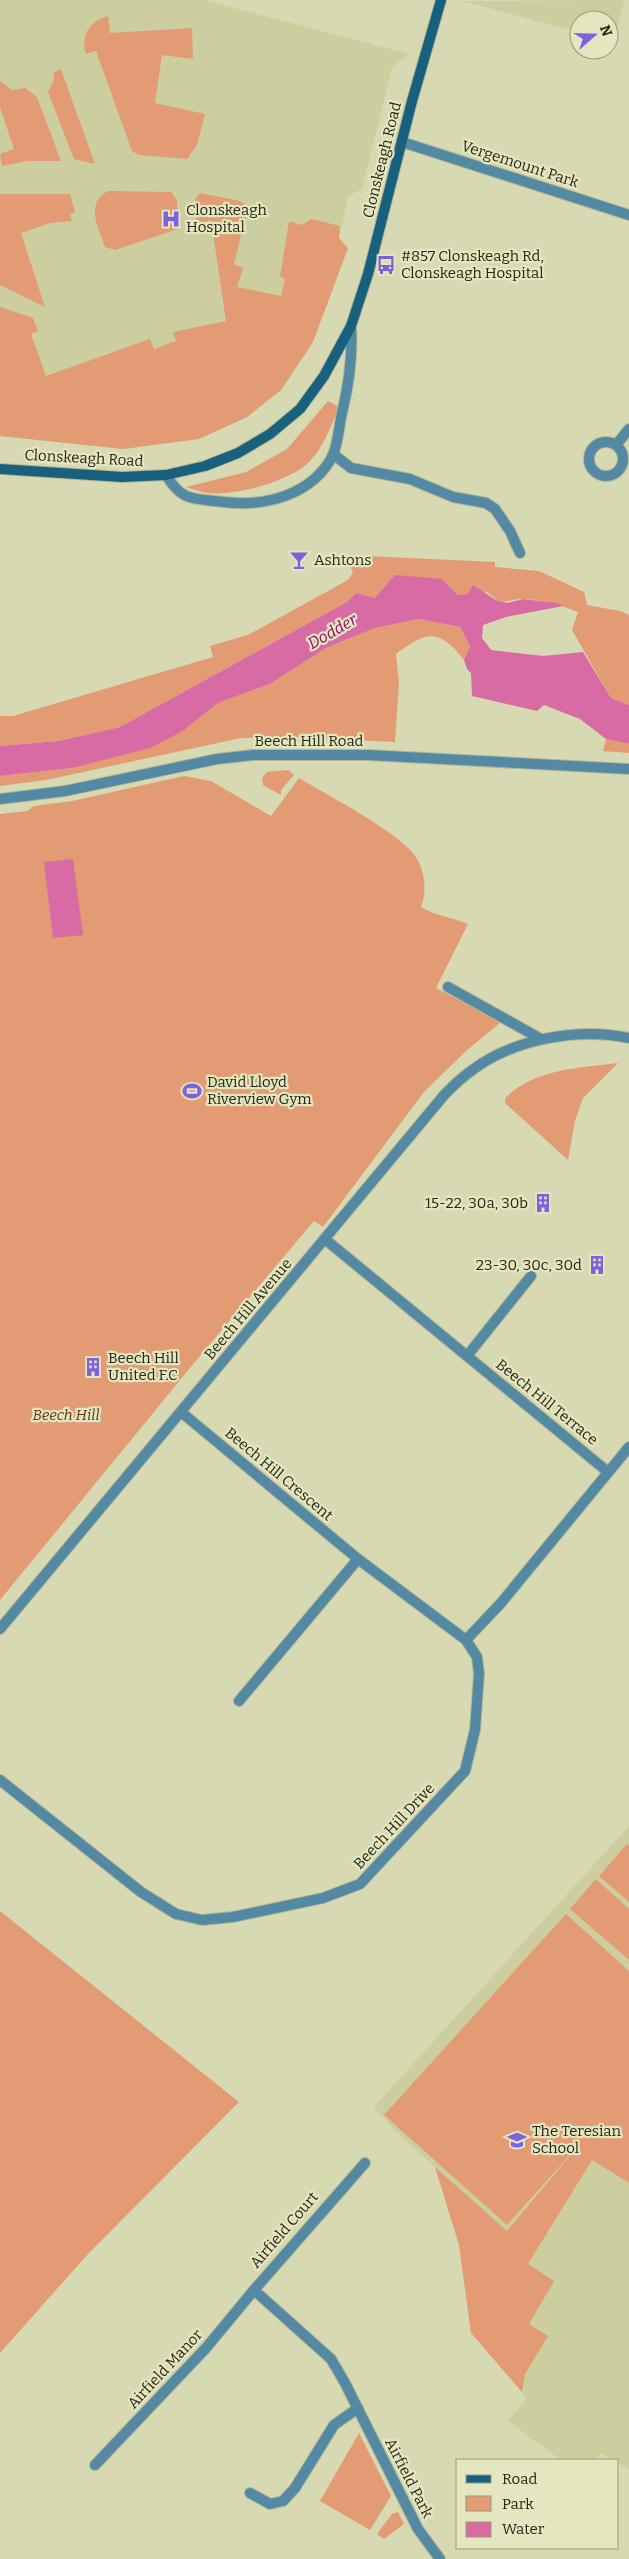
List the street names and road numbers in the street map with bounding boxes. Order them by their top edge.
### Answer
street label: Clonskeagh Road [359,100,405,220]
street label: Vergemount Park [459,137,581,192]
street label: Clonskeagh Road [24,446,144,470]
street label: Beech Hill Road [255,732,364,750]
street label: Beech Hill Avenue [200,1255,296,1363]
street label: Beech Hill Terrace [492,1355,602,1449]
street label: Beech Hill Crescent [221,1424,337,1525]
street label: Beech Hill Drive [350,1779,438,1873]
street label: Airfield Court [246,2188,322,2272]
street label: Airfield Manor [124,2325,206,2412]
street label: Airfield Park [381,2435,437,2521]

